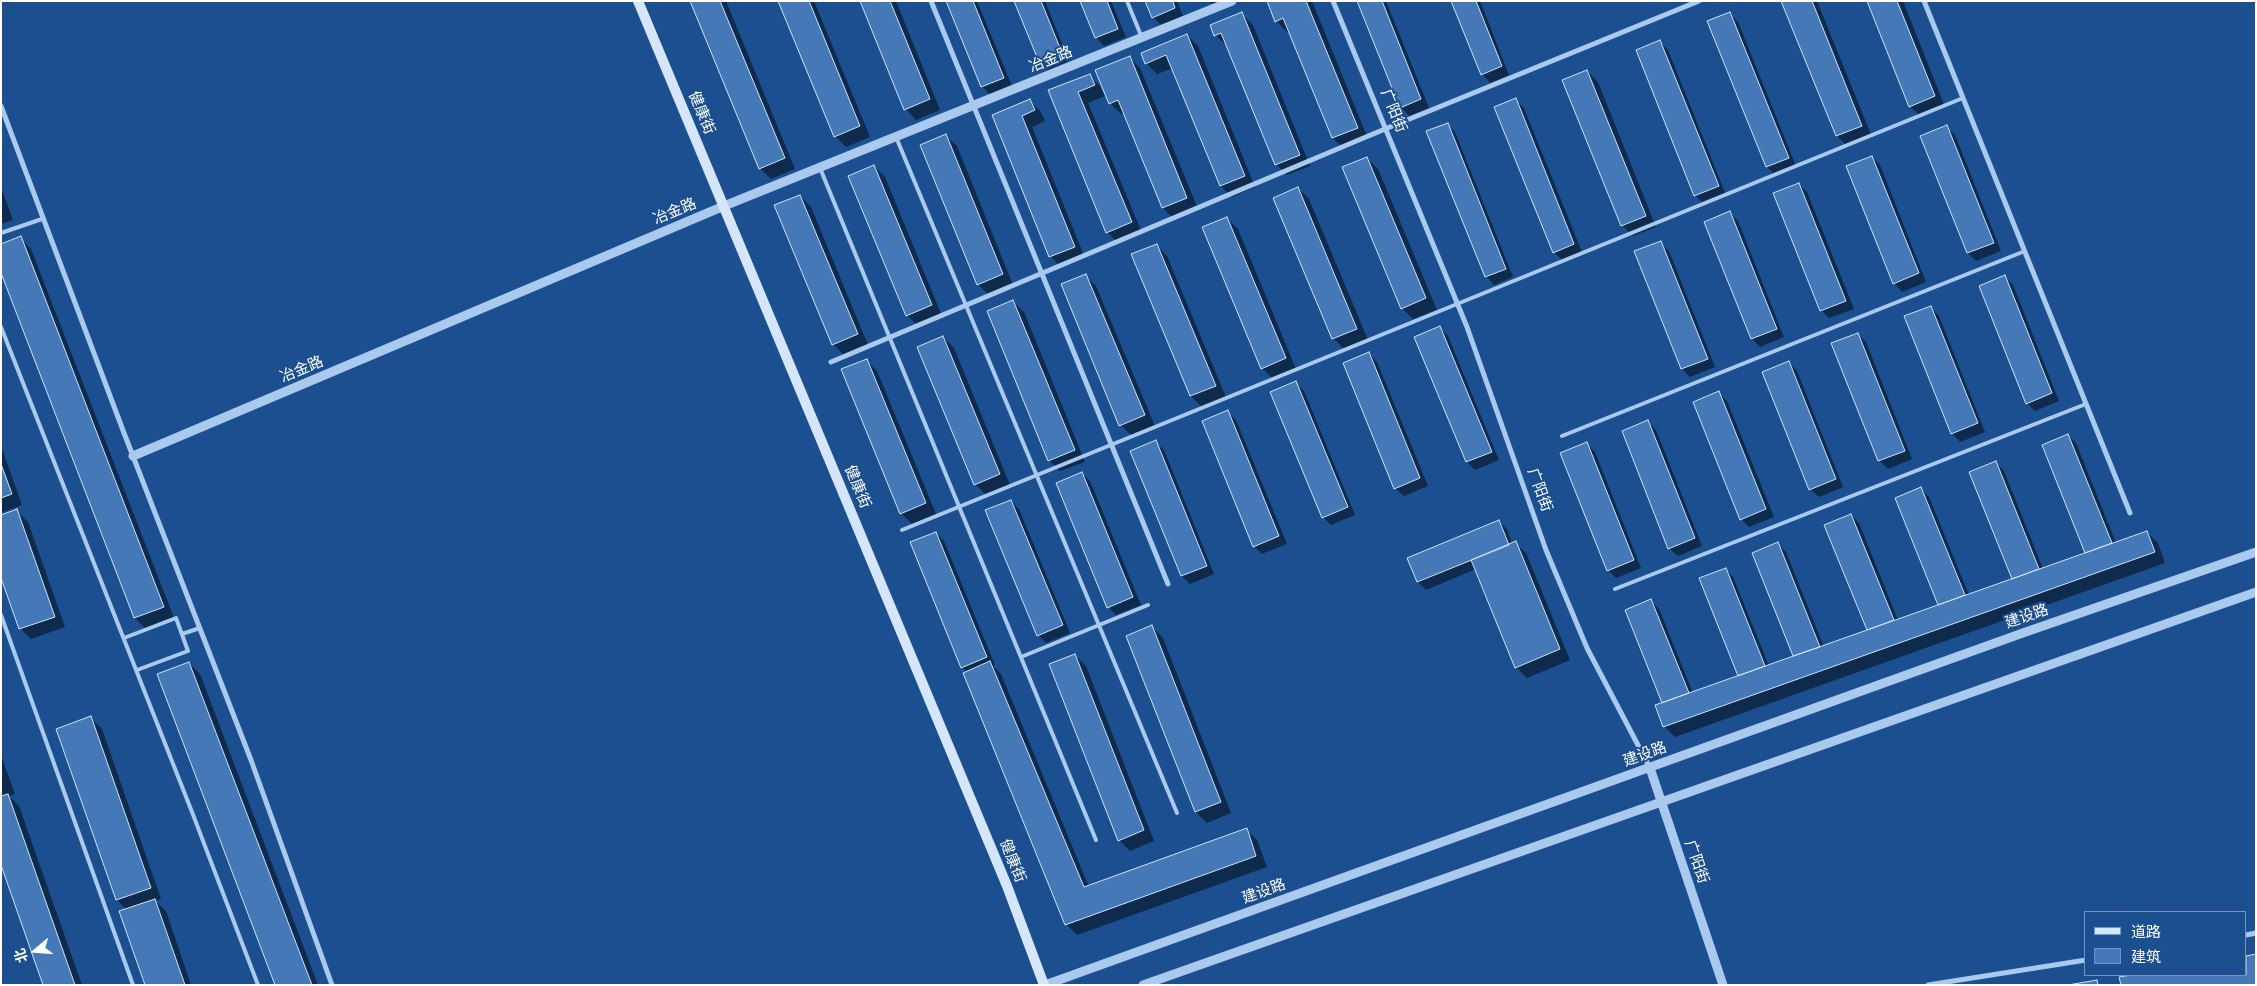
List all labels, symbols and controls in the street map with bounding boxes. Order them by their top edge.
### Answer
street label: 冶金路 [1027,43,1075,77]
street label: 广阳街 [1376,87,1410,135]
street label: 健康街 [684,89,718,137]
street label: 冶金路 [651,195,699,229]
street label: 冶金路 [278,353,326,387]
street label: 健康街 [840,463,874,511]
street label: 广阳街 [1523,466,1555,514]
street label: 建设路 [2003,601,2051,633]
street label: 建设路 [1621,739,1669,771]
street label: 健康街 [995,837,1029,885]
street label: 广阳街 [1680,838,1712,886]
street label: 建设路 [1240,876,1288,908]
legend [2084,911,2247,976]
text: 道路 [2131,923,2161,941]
north arrow [10,926,60,976]
text: 北 [11,947,31,965]
text: 建筑 [2131,948,2161,966]

